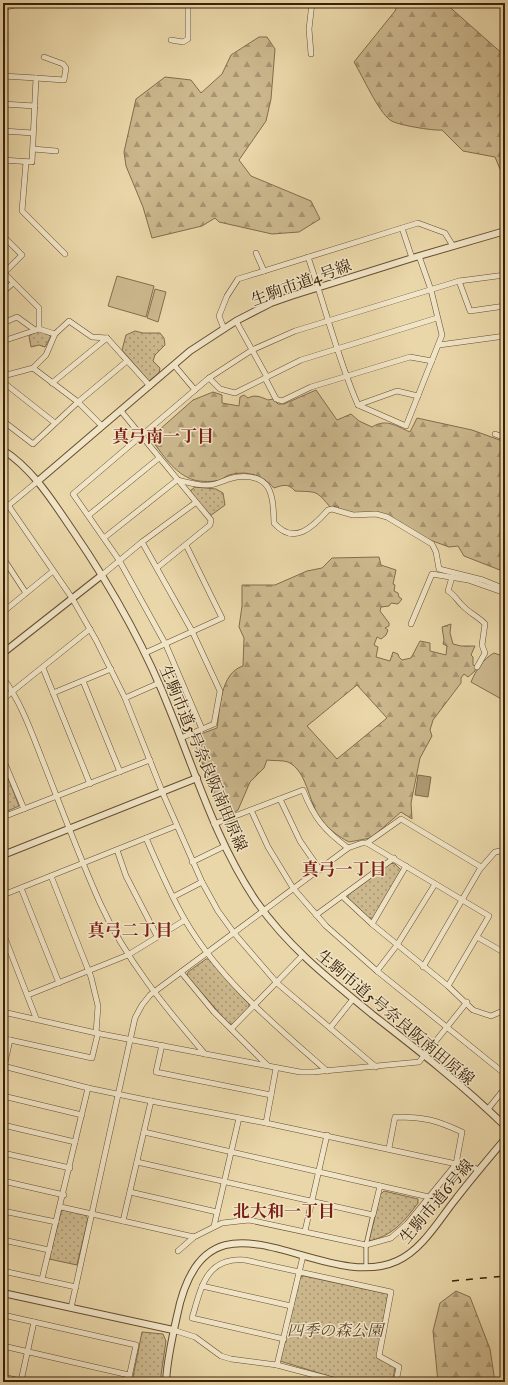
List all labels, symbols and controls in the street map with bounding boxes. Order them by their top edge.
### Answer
street label: 生駒市道4号線 [248,256,354,310]
district label: 真弓南一丁目 [112,426,214,448]
street label: 生駒市道5号奈良阪南田原線 [155,662,251,854]
district label: 真弓一丁目 [302,859,387,881]
district label: 真弓二丁目 [88,920,173,942]
street label: 生駒市道5号奈良阪南田原線 [312,946,478,1090]
street label: 生駒市道6号線 [396,1155,478,1248]
district label: 北大和一丁目 [233,1201,335,1223]
park label: 四季の森公園 [287,1321,386,1341]

